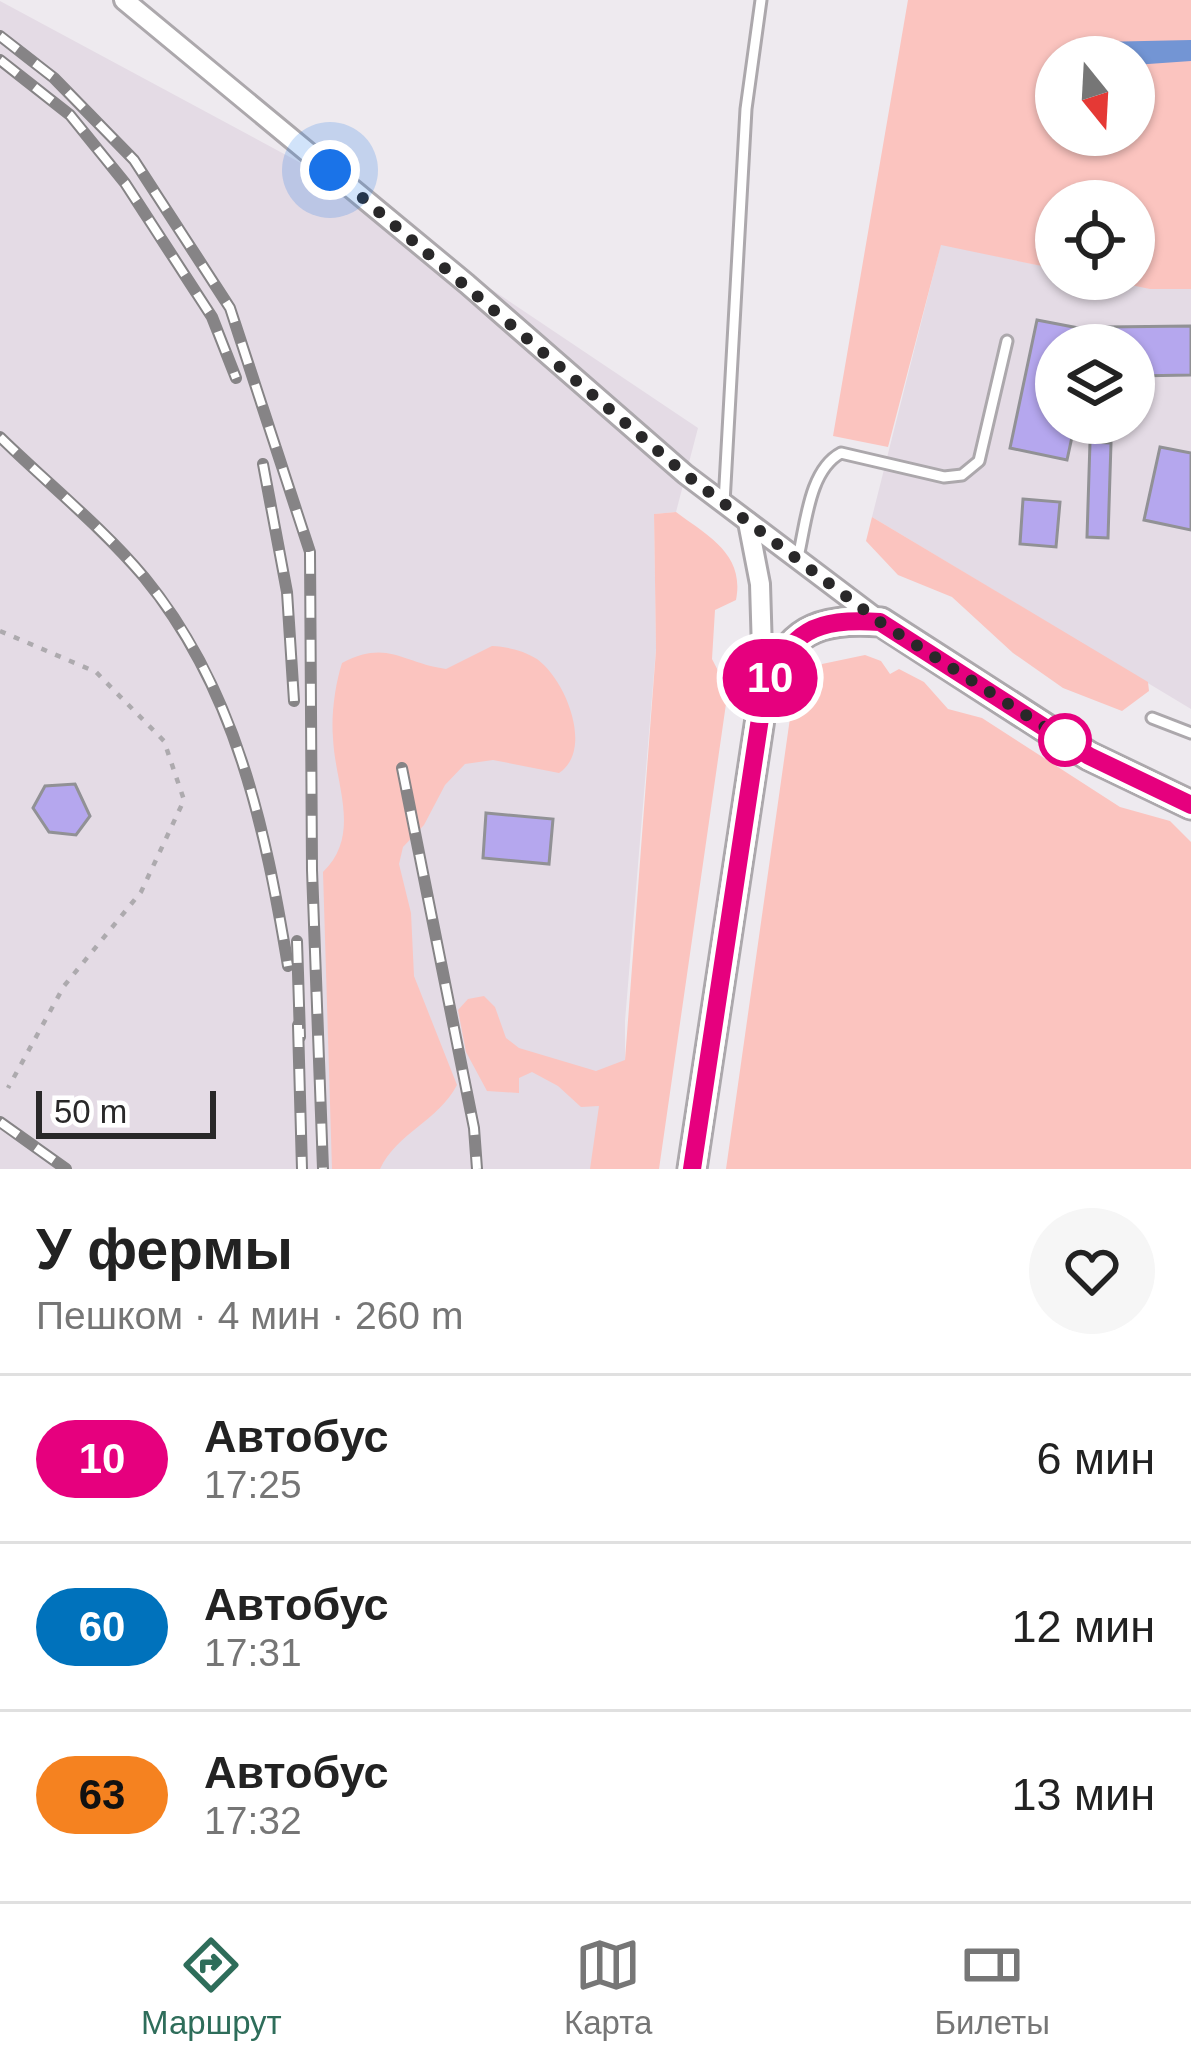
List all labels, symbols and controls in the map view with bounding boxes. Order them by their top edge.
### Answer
north arrow [1035,36,1155,156]
map controls [1035,36,1155,444]
your location [300,140,360,200]
button: locate [1035,180,1155,300]
button: layers [1035,324,1155,444]
line badge: 10 [716,639,824,717]
text: 10 [747,654,793,701]
unlabelled marker [1040,715,1090,765]
scale bar [36,1085,216,1138]
text: 50 m [54,1093,127,1130]
button: heart [1029,1208,1155,1334]
text: У фермы [36,1217,293,1281]
text: Пешком · 4 мин · 260 m [36,1294,463,1337]
text: Автобус [204,1411,389,1462]
text: 6 мин [1037,1433,1155,1484]
text: 10 [79,1435,125,1482]
text: 17:25 [204,1463,302,1506]
text: Автобус [204,1579,389,1630]
text: 12 мин [1012,1601,1155,1652]
text: 60 [79,1603,125,1650]
text: 17:31 [204,1631,302,1674]
text: Автобус [204,1747,389,1798]
text: 13 мин [1012,1769,1155,1820]
text: 63 [79,1771,125,1818]
text: 17:32 [204,1799,302,1842]
tab: Маршрут [141,1932,282,2042]
tab: Карта [564,1932,652,2042]
tab: Билеты [934,1932,1050,2042]

